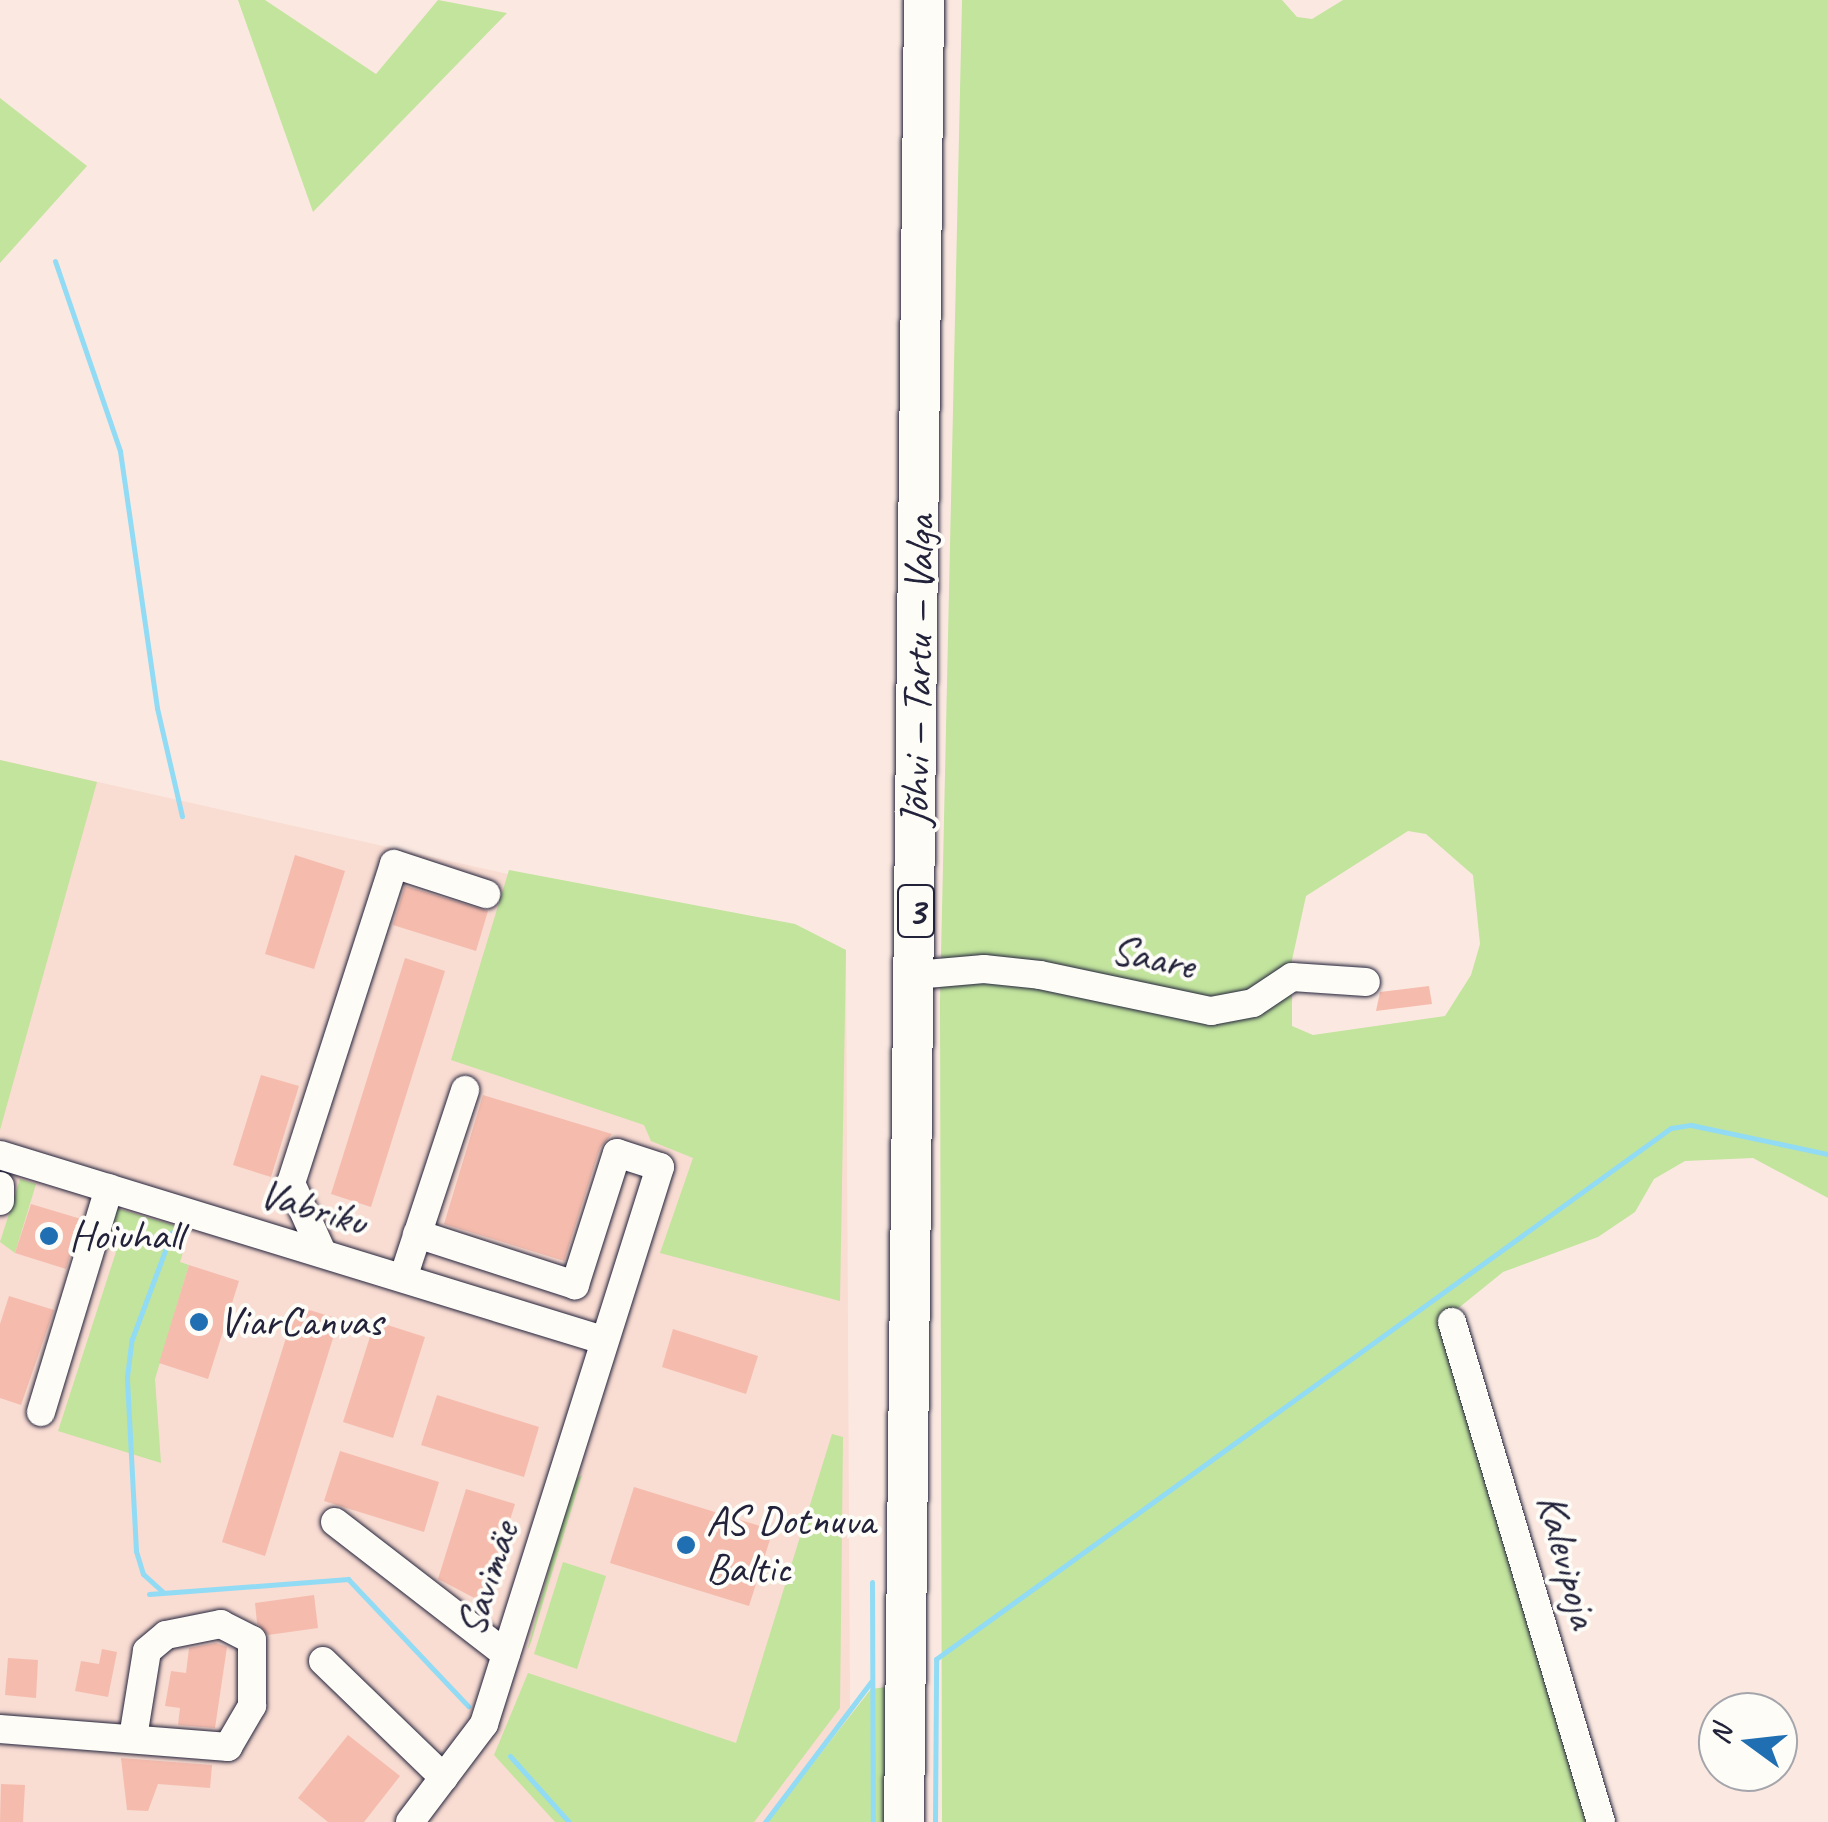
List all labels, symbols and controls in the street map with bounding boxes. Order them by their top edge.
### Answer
street label: Jõhvi — Tartu — Valga [890,515,946,827]
road number: 3 [896,876,936,946]
street label: Saare [1107,925,1199,991]
street label: Vabriku [254,1168,372,1248]
place label: Hoiuhall [69,1211,183,1261]
marker: Hoiuhall [38,1225,60,1247]
place label: ViarCanvas [219,1297,382,1347]
marker: ViarCanvas [188,1311,210,1333]
street label: Kalevipoja [1525,1489,1609,1633]
place label: AS Dotnuva Baltic [706,1496,875,1594]
street label: Savimäe [446,1516,530,1642]
marker: AS Dotnuva Baltic [675,1534,697,1556]
north arrow [1698,1692,1798,1792]
text: N [1701,1722,1740,1748]

